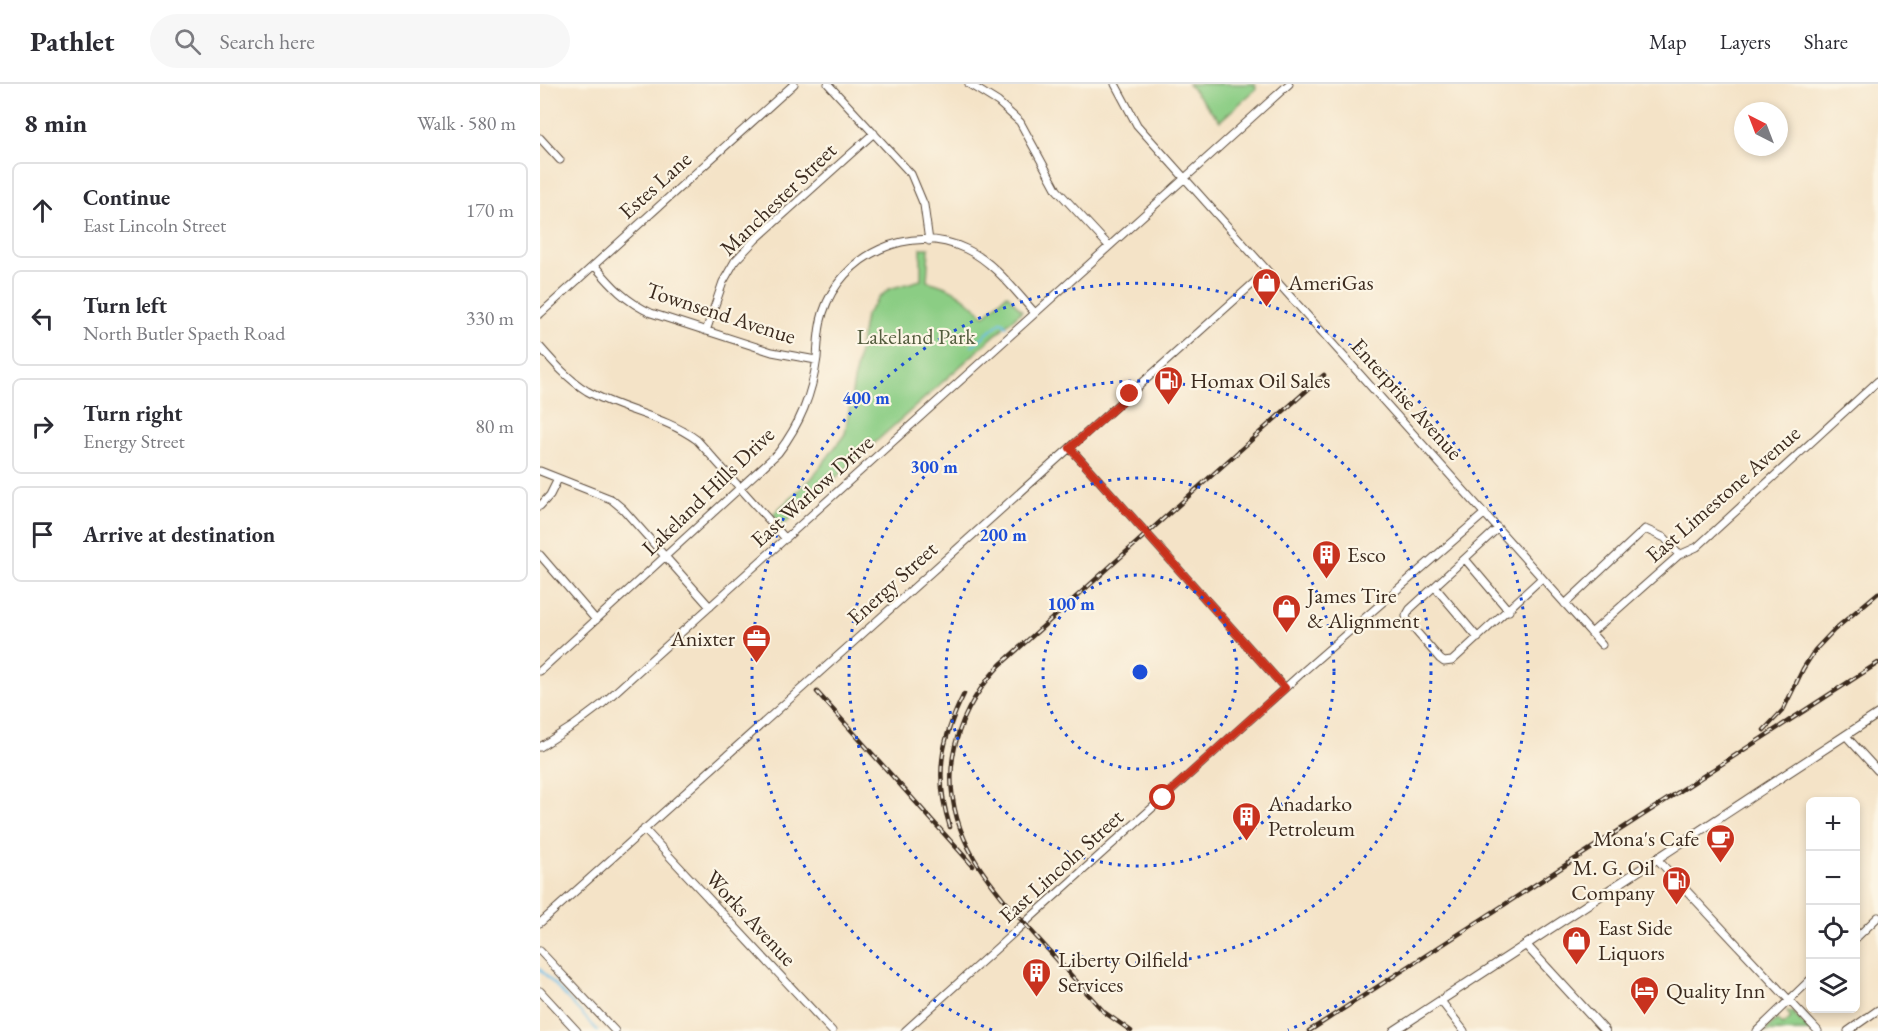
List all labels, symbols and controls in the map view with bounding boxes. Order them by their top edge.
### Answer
search box [150,14,570,68]
text: Pathlet [30,23,114,59]
icon: search [171,25,204,58]
text: Search here [219,27,315,56]
text: Map [1649,28,1687,55]
text: Layers [1720,28,1771,55]
text: Share [1804,28,1848,55]
north arrow [1734,102,1788,156]
text: 8 min [24,106,87,140]
text: Walk · 580 m [417,110,516,136]
street label: Manchester Street [713,136,843,262]
street label: Estes Lane [612,144,698,225]
text: Continue [83,183,170,212]
icon: ahead [26,194,59,227]
text: 170 m [466,197,514,223]
text: East Lincoln Street [83,212,226,238]
shop icon: AmeriGas [1251,266,1283,308]
place label: AmeriGas [1287,268,1374,297]
street label: Townsend Avenue [643,275,800,351]
text: Turn left [83,291,167,320]
icon: left [26,302,59,335]
text: 330 m [466,305,514,331]
text: North Butler Spaeth Road [83,320,285,346]
park label: Lakeland Park [856,322,976,351]
street label: Enterprise Avenue [1345,332,1470,466]
fuel station icon: Homax Oil Sales [1153,364,1185,406]
place label: Homax Oil Sales [1190,366,1330,395]
route end [1116,380,1142,406]
text: 400 m [842,386,890,409]
text: Turn right [83,399,182,428]
icon: right [26,410,59,443]
text: 80 m [475,413,514,439]
street label: East Limestone Avenue [1640,419,1807,569]
street label: Lakeland Hills Drive [635,420,781,562]
text: Energy Street [83,428,185,454]
street label: East Warlow Drive [745,428,880,554]
text: 300 m [910,455,958,478]
icon: arrive [26,518,59,551]
text: Arrive at destination [83,520,275,549]
text: 200 m [979,523,1027,546]
street label: Energy Street [841,535,943,631]
building icon: Esco [1310,538,1342,580]
place label: Esco [1347,540,1386,569]
place label: James Tire & Alignment [1305,581,1419,635]
text: 100 m [1047,592,1095,615]
shop icon: James Tire & Alignment [1270,592,1302,634]
office icon: Anixter [740,622,772,664]
place label: Anixter [669,624,736,653]
centre of rings [1130,662,1150,682]
route start [1149,784,1175,810]
place label: Anadarko Petroleum [1267,789,1355,843]
map controls [1806,797,1860,1013]
button: + [1806,797,1860,851]
building icon: Anadarko Petroleum [1231,800,1263,842]
street label: East Lincoln Street [993,802,1129,930]
cafe icon: Mona's Cafe [1704,822,1736,864]
place label: Mona's Cafe [1593,824,1699,853]
button: − [1806,851,1860,905]
place label: M. G. Oil Company [1571,853,1655,907]
street label: Works Avenue [699,864,803,972]
fuel station icon: M. G. Oil Company [1660,864,1692,906]
button: locate [1806,905,1860,959]
place label: East Side Liquors [1598,913,1673,967]
shop icon: East Side Liquors [1561,924,1593,966]
place label: Liberty Oilfield Services [1058,945,1189,999]
building icon: Liberty Oilfield Services [1021,956,1053,998]
button: layers [1806,959,1860,1013]
hotel icon: Quality Inn [1629,974,1661,1016]
place label: Quality Inn [1666,976,1766,1005]

